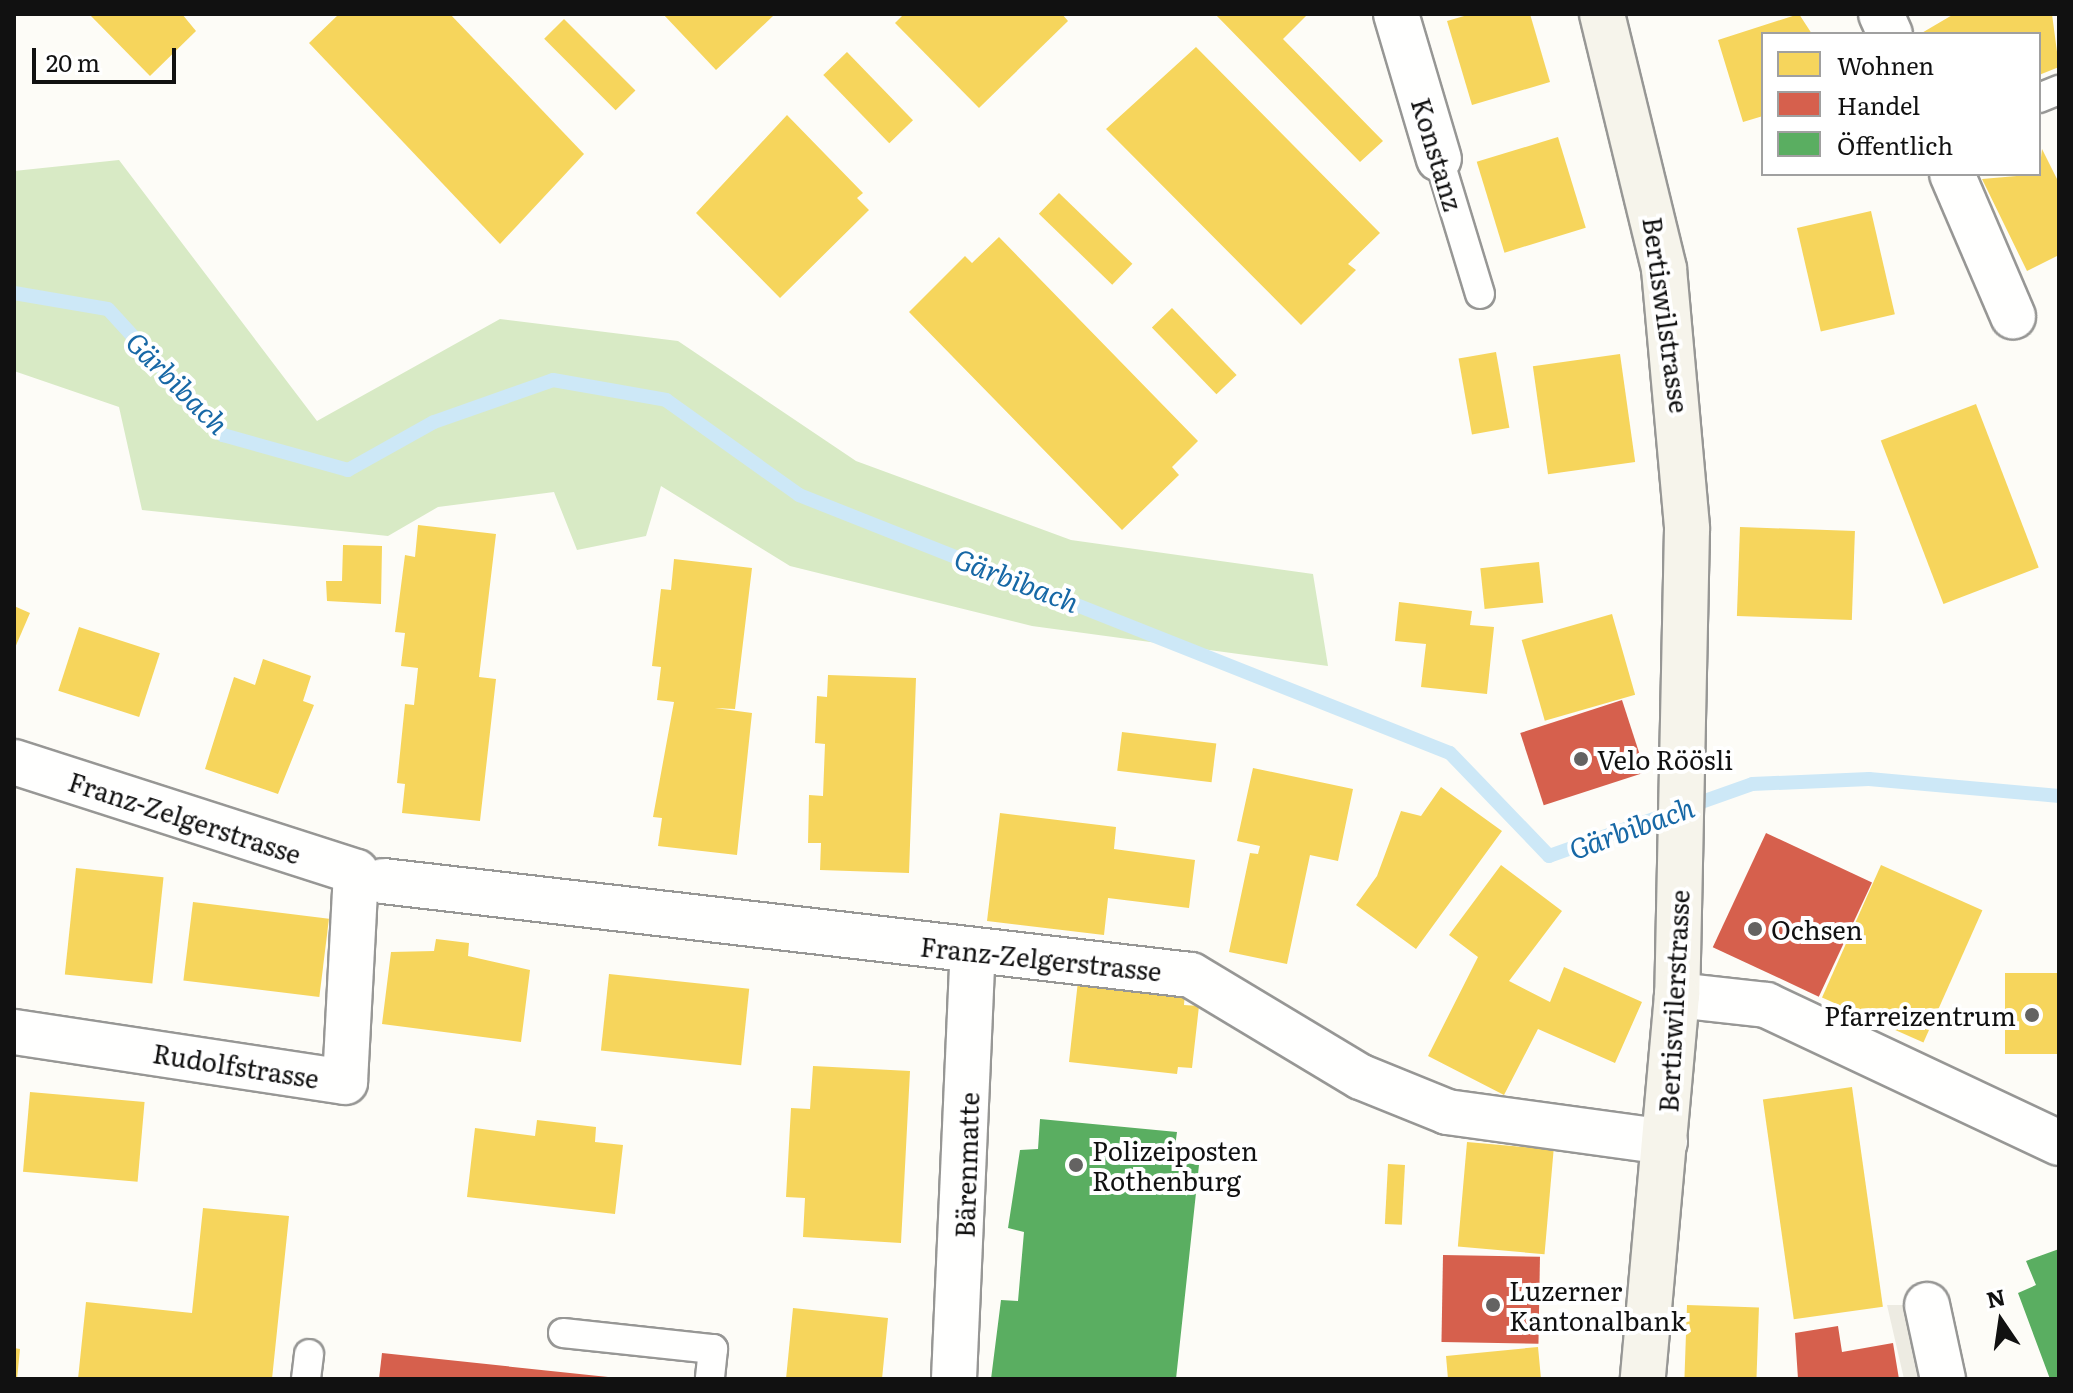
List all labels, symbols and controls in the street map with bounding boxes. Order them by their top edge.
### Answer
scale bar [36,32,180,82]
legend [1761,32,2041,176]
text: 20 m [46,44,100,79]
text: Wohnen [1837,47,1934,82]
text: Handel [1837,87,1920,122]
street label: Konstanz [1406,94,1470,214]
text: Öffentlich [1837,127,1953,162]
street label: Bertiswilstrasse [1638,215,1696,415]
water label: Gärbibach [120,324,236,440]
water label: Gärbibach [950,540,1084,618]
place label: Velo Röösli [1597,743,1733,775]
marker: Velo Röösli [1572,750,1590,768]
street label: Franz-Zelgerstrasse [65,765,305,869]
water label: Gärbibach [1564,789,1698,865]
street label: Bertiswilerstrasse [1652,889,1694,1113]
place label: Ochsen [1771,913,1863,945]
marker: Ochsen [1746,920,1764,938]
street label: Franz-Zelgerstrasse [919,930,1163,986]
place label: Pfarreizentrum [1824,999,2016,1031]
marker: Pfarreizentrum [2023,1006,2041,1024]
street label: Rudolfstrasse [151,1036,321,1094]
street label: Bärenmatte [948,1092,984,1238]
place label: Polizeiposten Rothenburg [1092,1134,1258,1196]
marker: Polizeiposten Rothenburg [1067,1156,1085,1174]
place label: Luzerner Kantonalbank [1509,1274,1686,1336]
text: N [1983,1279,2008,1315]
north arrow [1961,1281,2041,1361]
marker: Luzerner Kantonalbank [1484,1296,1502,1314]

